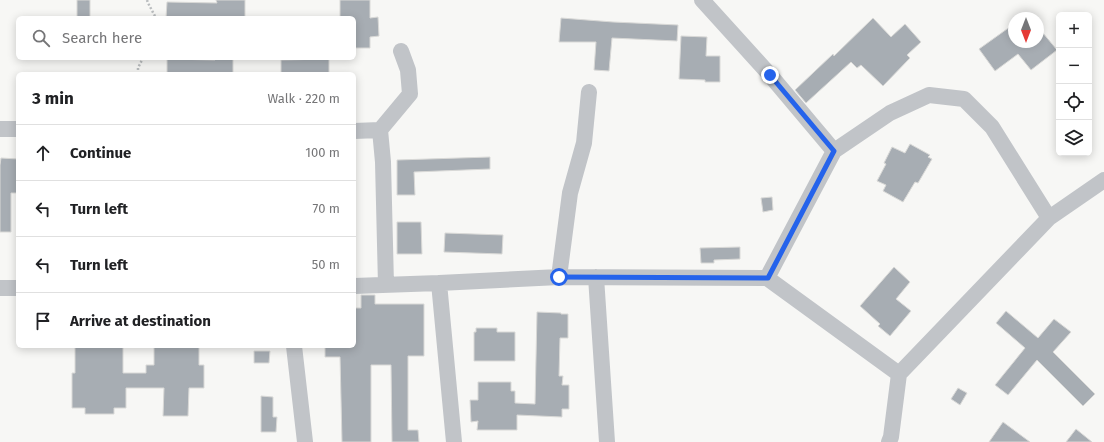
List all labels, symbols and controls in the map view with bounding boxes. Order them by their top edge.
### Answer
north arrow [1008,12,1044,48]
map controls [1056,12,1092,156]
button: + [1056,12,1092,48]
search box [16,16,356,60]
icon: search [30,27,52,49]
text: Search here [62,29,142,47]
button: − [1056,48,1092,84]
route end [761,66,779,84]
button: locate [1056,84,1092,120]
text: 3 min [32,88,74,109]
text: Walk · 220 m [268,91,340,106]
button: layers [1056,120,1092,156]
icon: ahead [32,142,54,164]
text: Continue [70,144,131,162]
text: 100 m [305,145,340,160]
icon: left [32,198,54,220]
text: Turn left [70,200,128,218]
text: 70 m [313,201,340,216]
icon: left [32,254,54,276]
text: Turn left [70,256,128,274]
text: 50 m [312,257,340,272]
route start [550,268,568,286]
icon: arrive [32,310,54,332]
text: Arrive at destination [70,312,211,330]

